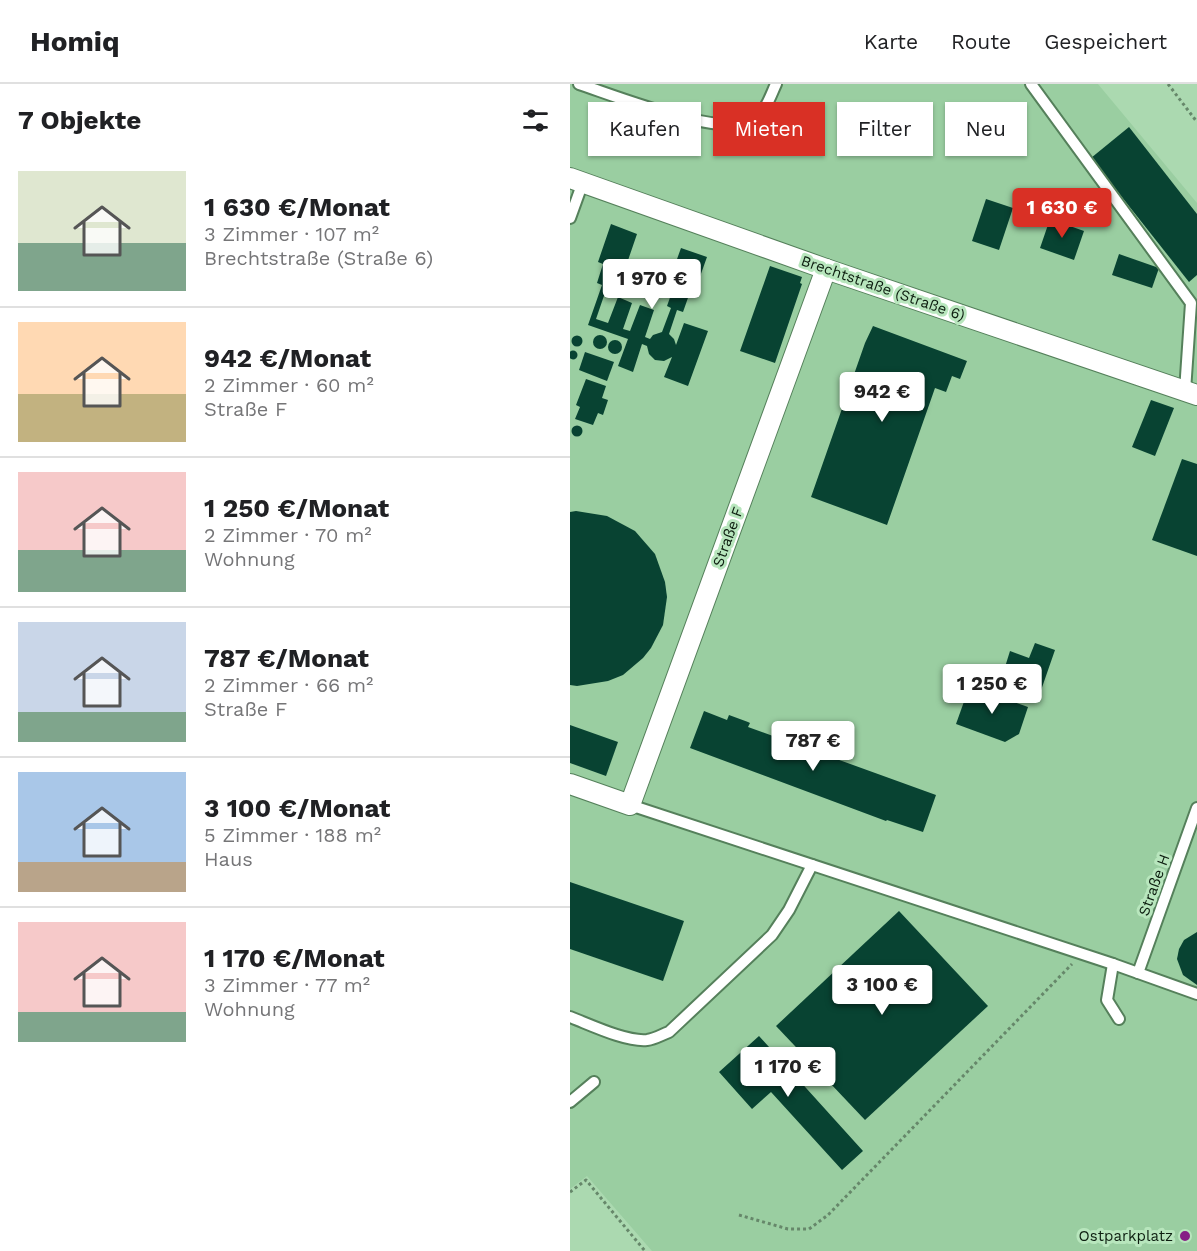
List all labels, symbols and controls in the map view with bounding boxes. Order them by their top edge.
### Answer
text: Homiq [30,25,120,58]
text: Karte [864,29,918,54]
text: Route [951,29,1011,54]
text: Gespeichert [1044,29,1167,54]
chip: Kaufen [588,102,701,156]
chip: Mieten [713,102,825,156]
chip: Filter [837,102,933,156]
chip: Neu [945,102,1027,156]
icon: filters [519,104,552,137]
text: 7 Objekte [18,105,141,135]
pin: 1 630 € [1007,188,1117,239]
text: 1 630 €/Monat [204,192,390,222]
icon: home [66,195,138,267]
text: 1 630 € [1026,195,1098,219]
text: 3 Zimmer · 107 m² [204,222,379,246]
text: Brechtstraße (Straße 6) [204,246,433,270]
street label: Brechtstraße (Straße 6) [799,251,967,325]
pin: 1 970 € [597,259,707,310]
text: 1 970 € [617,266,687,290]
text: 942 €/Monat [204,343,371,373]
icon: home [66,346,138,418]
pin: 942 € [840,372,924,423]
text: 2 Zimmer · 60 m² [204,373,374,397]
text: 942 € [854,379,910,403]
text: Straße F [204,397,287,421]
text: 1 250 €/Monat [204,493,389,523]
icon: home [66,496,138,568]
street label: Straße F [709,505,747,569]
text: 2 Zimmer · 70 m² [204,523,372,547]
text: Wohnung [204,547,295,571]
text: 787 €/Monat [204,643,369,673]
icon: home [66,646,138,718]
pin: 1 250 € [937,664,1047,715]
text: 1 250 € [957,671,1027,695]
text: 2 Zimmer · 66 m² [204,673,373,697]
text: Straße F [204,697,287,721]
pin: 787 € [771,721,855,772]
text: 787 € [785,728,841,752]
text: 3 100 €/Monat [204,793,390,823]
icon: home [66,796,138,868]
text: 5 Zimmer · 188 m² [204,823,381,847]
text: Haus [204,847,253,871]
street label: Straße H [1135,852,1173,918]
text: 1 170 €/Monat [204,943,385,973]
icon: home [66,946,138,1018]
pin: 3 100 € [827,965,937,1016]
text: 3 100 € [846,972,918,996]
text: 3 Zimmer · 77 m² [204,973,370,997]
text: Wohnung [204,997,295,1021]
pin: 1 170 € [733,1047,843,1098]
text: 1 170 € [754,1054,822,1078]
place label: Ostparkplatz [1079,1227,1173,1245]
marker: Ostparkplatz [1178,1229,1192,1243]

